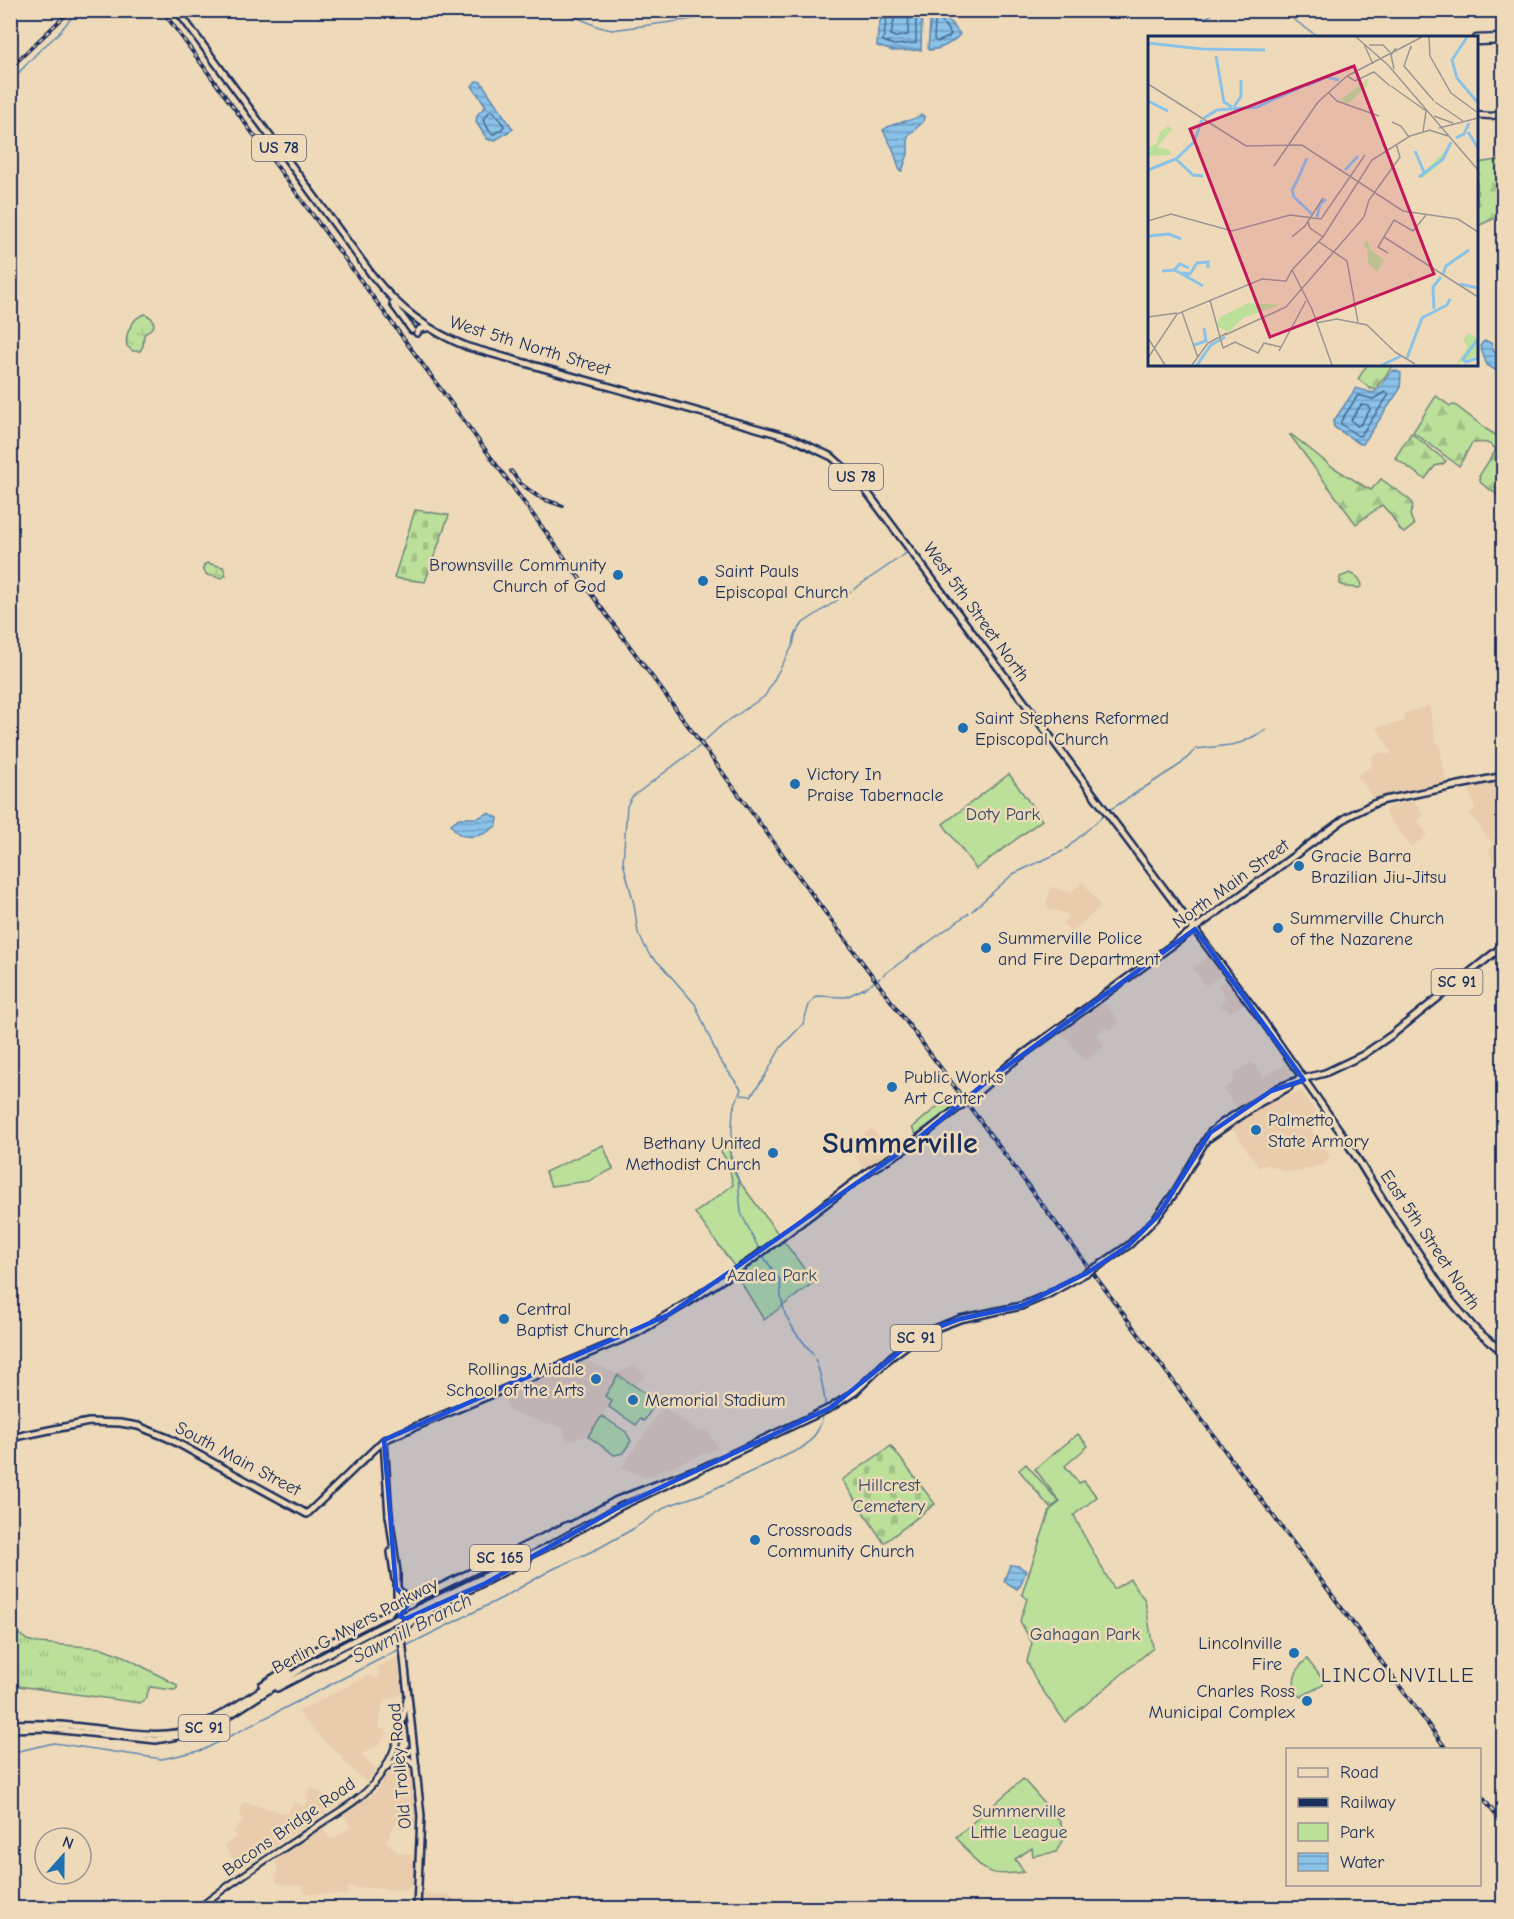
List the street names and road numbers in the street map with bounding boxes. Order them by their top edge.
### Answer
road number: US 78 [252,135,306,161]
street label: West 5th North Street [447,312,614,381]
road number: US 78 [829,464,883,490]
street label: West 5th Street North [918,538,1034,686]
street label: North Main Street [1169,834,1294,933]
road number: SC 91 [1432,969,1482,995]
street label: East 5th Street North [1376,1166,1484,1314]
road number: SC 91 [890,1325,942,1351]
street label: South Main Street [172,1417,305,1501]
road number: SC 165 [470,1545,530,1571]
street label: Berlin G Myers Parkway [268,1573,442,1679]
street label: Old Trolley Road [384,1702,416,1830]
road number: SC 91 [178,1715,230,1741]
street label: Bacons Bridge Road [218,1773,360,1881]

